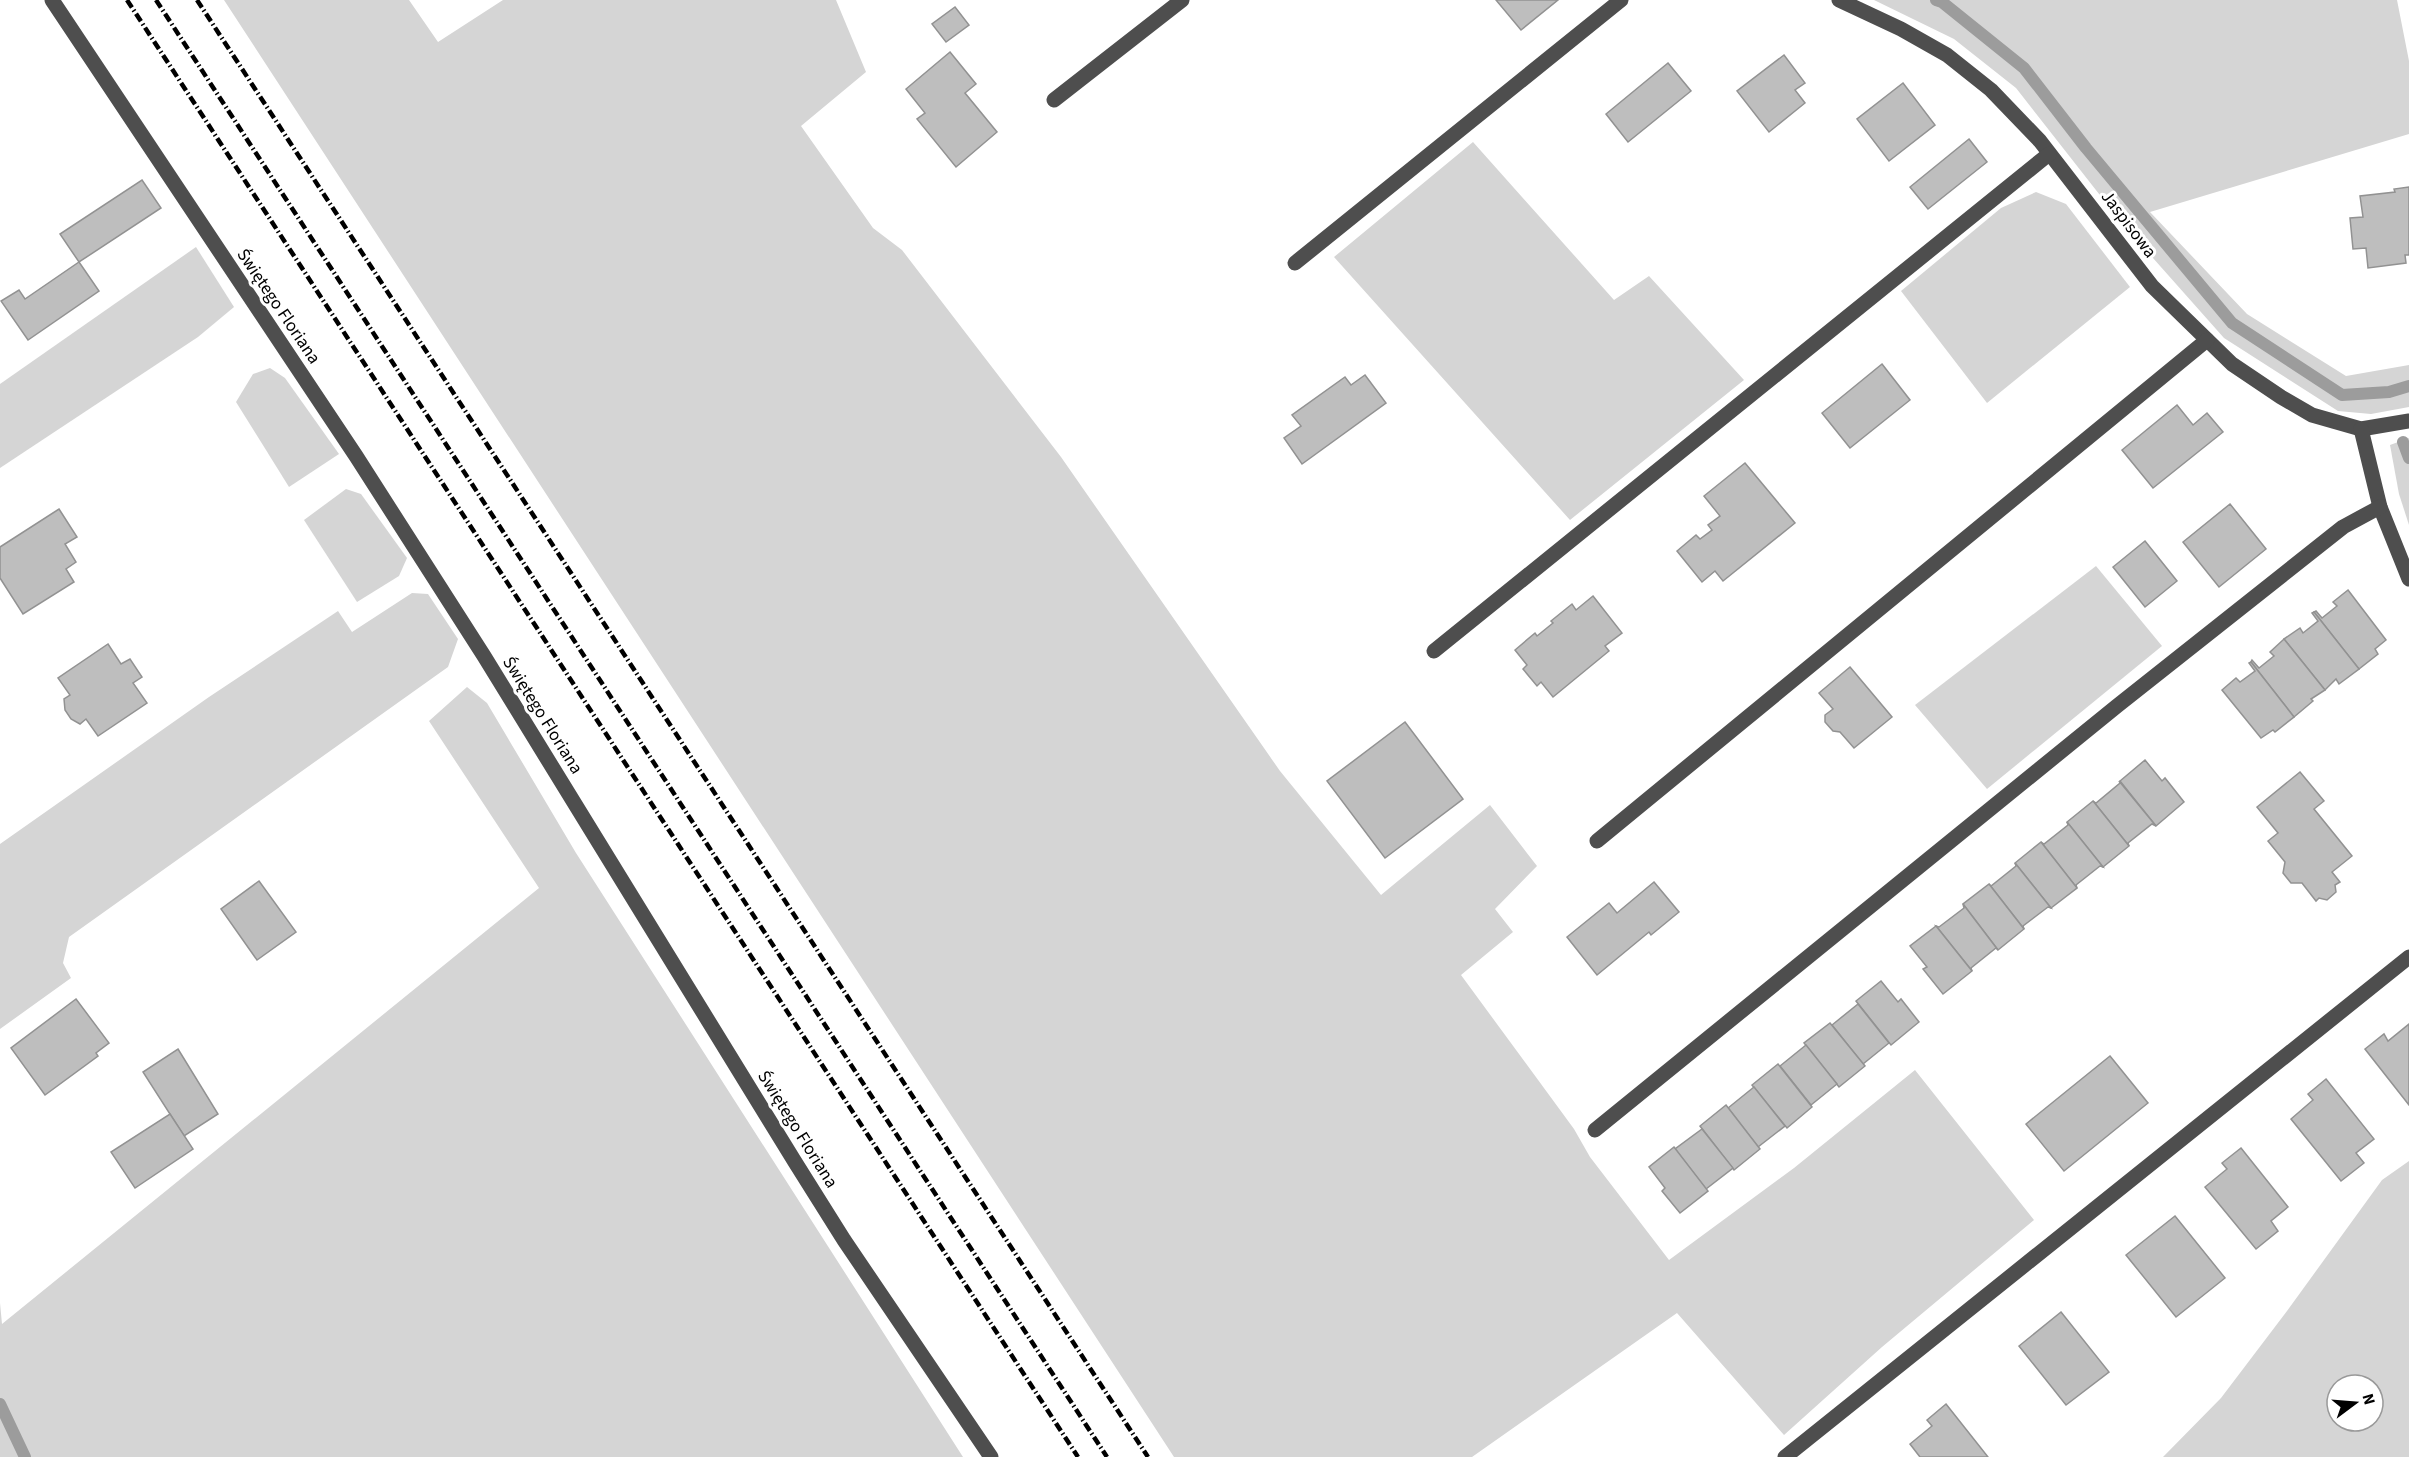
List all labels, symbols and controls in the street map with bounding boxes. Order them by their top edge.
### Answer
street label: Jaspisowa [2095,185,2162,263]
street label: Świętego Floriana [231,244,327,369]
street label: Świętego Floriana [496,652,589,779]
street label: Świętego Floriana [751,1066,844,1193]
north arrow [2325,1373,2385,1433]
text: N [2356,1391,2380,1407]

